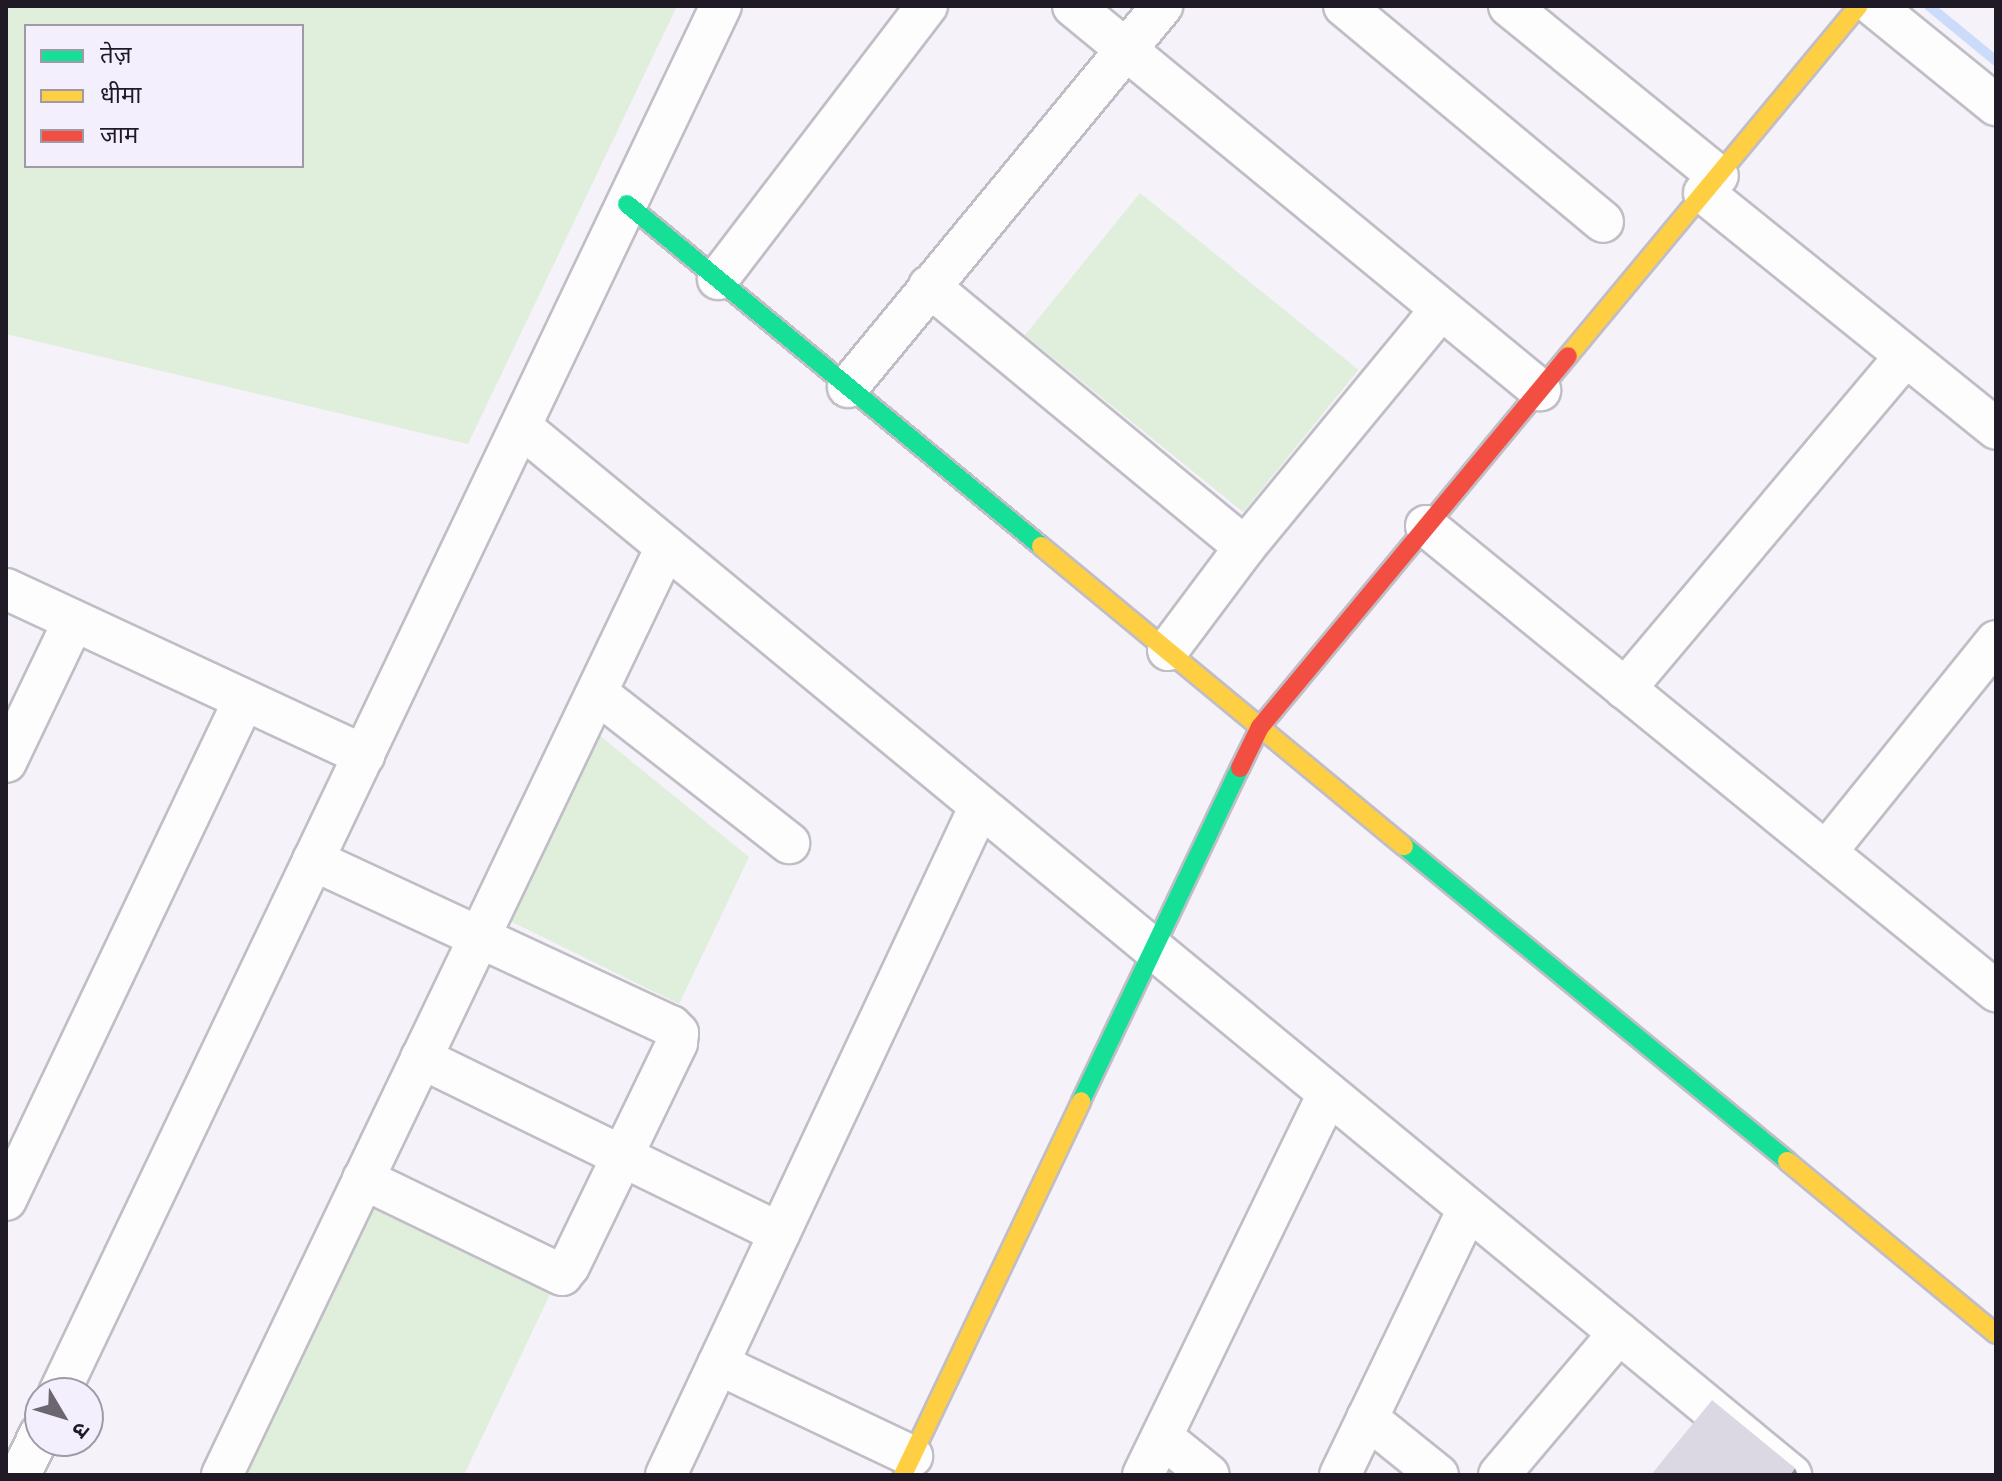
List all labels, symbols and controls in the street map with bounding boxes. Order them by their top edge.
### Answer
legend [24,24,304,168]
text: तेज़ [100,39,132,68]
text: धीमा [100,79,142,108]
text: जाम [100,119,138,148]
north arrow [24,1377,104,1457]
text: उ [67,1417,96,1444]

